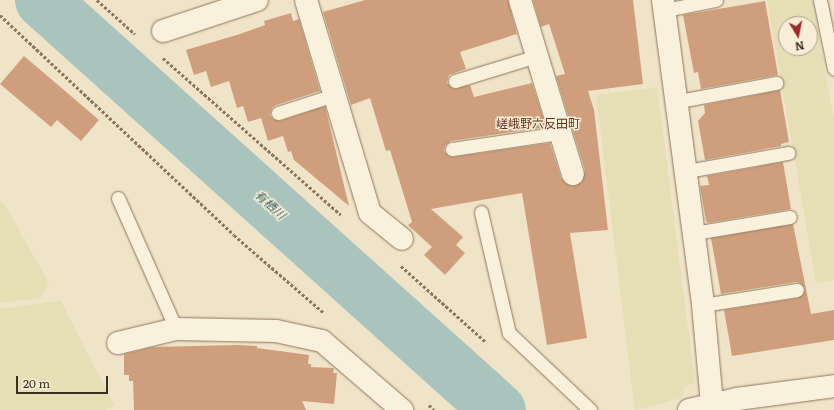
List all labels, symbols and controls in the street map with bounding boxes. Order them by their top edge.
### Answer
north arrow [778,16,818,56]
text: N [794,38,806,56]
district label: 嵯峨野六反田町 [496,117,580,131]
water label: 有栖川 [252,188,288,222]
scale bar [18,368,110,394]
text: 20 m [23,374,50,392]

